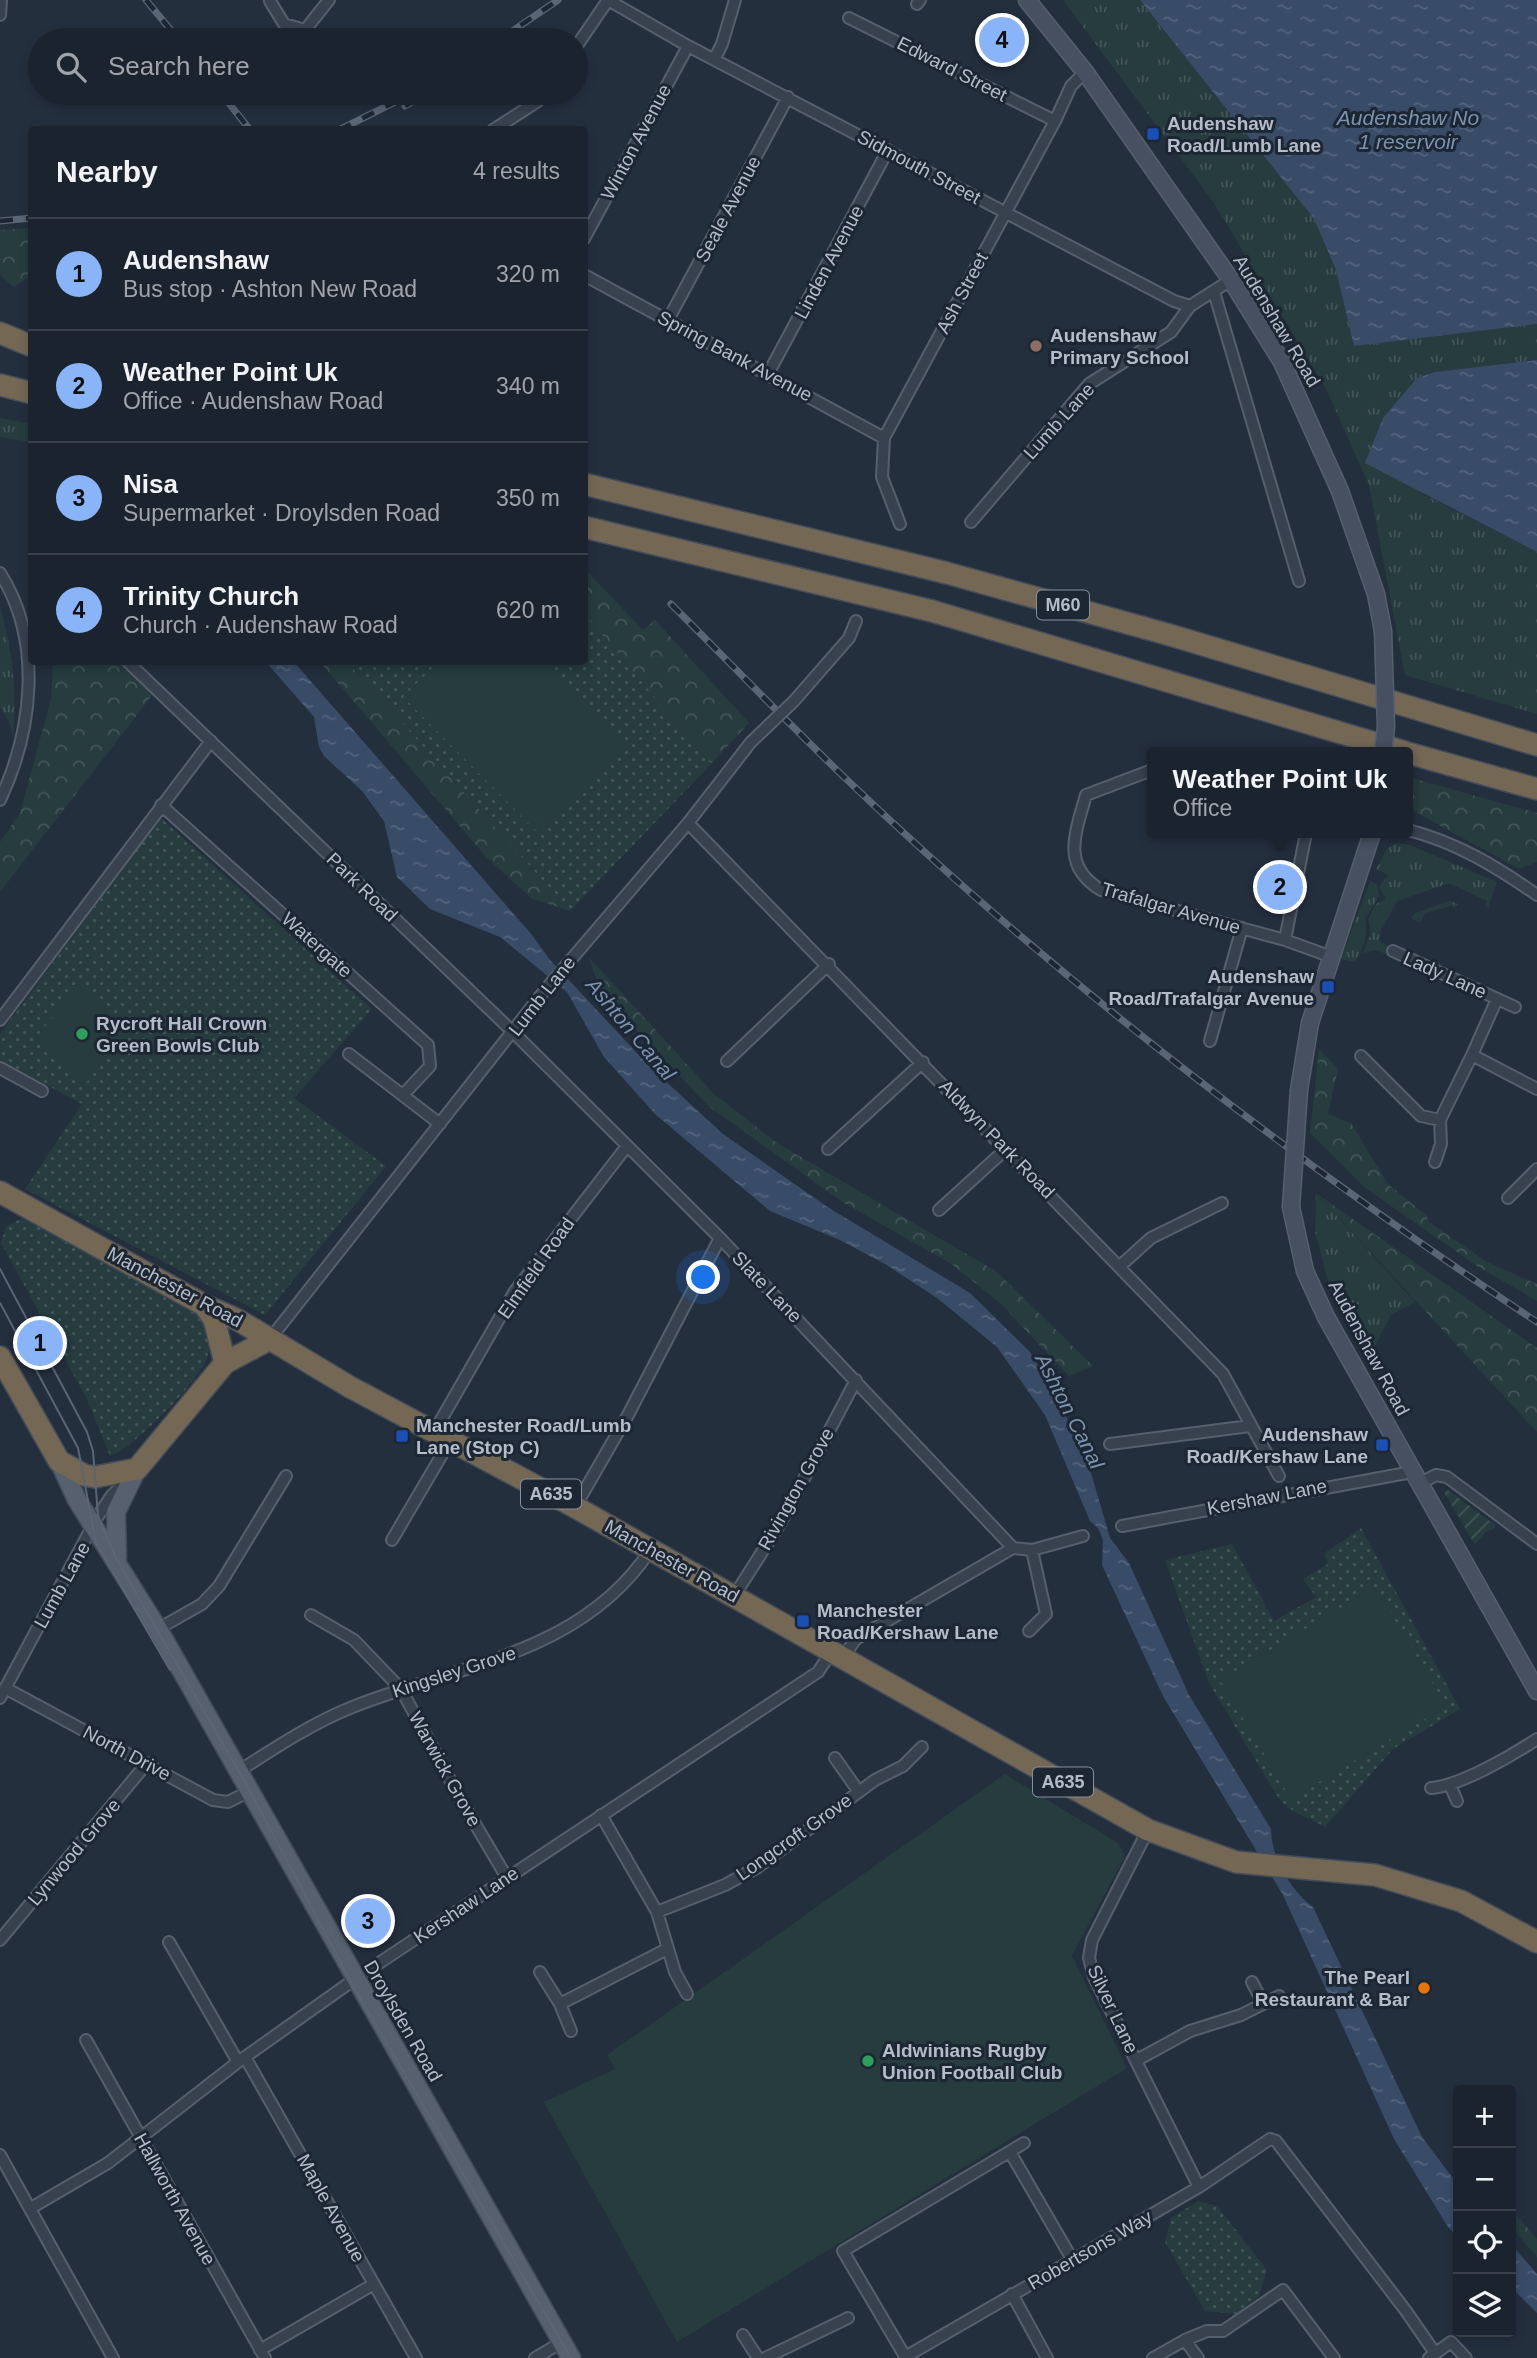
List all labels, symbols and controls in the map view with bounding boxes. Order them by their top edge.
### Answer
pin: 4 [979,14,1025,66]
search box [28,28,588,105]
street label: Edward Street [894,32,1011,106]
icon: search [52,48,90,86]
text: Search here [108,51,250,81]
street label: Winton Avenue [597,81,675,203]
water label: Audenshaw No 1 reservoir [1335,106,1480,153]
place label: Audenshaw Road/Lumb Lane [1167,113,1321,156]
street label: Sidmouth Street [854,126,985,209]
marker: Audenshaw Road/Lumb Lane [1145,126,1161,142]
street label: Seale Avenue [691,152,765,266]
text: Nearby [56,155,158,188]
text: 4 results [473,158,560,184]
street label: Linden Avenue [790,202,868,322]
text: Audenshaw [123,245,269,275]
street label: Ash Street [932,248,992,337]
street label: Audenshaw Road [1229,251,1325,391]
text: 1 [73,261,85,287]
text: 320 m [496,261,560,287]
text: Bus stop · Ashton New Road [123,276,417,302]
street label: Spring Bank Avenue [654,306,816,406]
place label: Audenshaw Primary School [1050,325,1189,368]
marker: Audenshaw Primary School [1028,338,1044,354]
text: Weather Point Uk [123,357,338,387]
text: 2 [73,373,85,399]
text: 340 m [496,373,560,399]
street label: Lumb Lane [1019,379,1099,463]
text: Office · Audenshaw Road [123,388,383,414]
text: Nisa [123,469,178,499]
text: 3 [73,485,85,511]
text: 350 m [496,485,560,511]
text: Supermarket · Droylsden Road [123,500,440,526]
text: Trinity Church [123,581,299,611]
road number: M60 [1037,590,1089,620]
text: 4 [73,597,85,623]
text: 620 m [496,597,560,623]
text: Church · Audenshaw Road [123,612,398,638]
popup [1147,747,1413,838]
text: Weather Point Uk [1173,764,1387,794]
text: Office [1173,795,1232,821]
street label: Park Road [322,848,402,926]
pin: 2 [1257,861,1303,913]
street label: Trafalgar Avenue [1099,878,1243,938]
street label: Watergate [278,908,356,982]
street label: Lady Lane [1400,947,1490,1003]
street label: Lumb Lane [504,952,580,1040]
place label: Audenshaw Road/Trafalgar Avenue [1108,966,1314,1009]
water label: Ashton Canal [580,972,681,1086]
marker: Audenshaw Road/Trafalgar Avenue [1320,979,1336,995]
place label: Rycroft Hall Crown Green Bowls Club [96,1013,267,1056]
marker: Rycroft Hall Crown Green Bowls Club [74,1026,90,1042]
street label: Aldwyn Park Road [935,1075,1059,1203]
street label: Elmfield Road [493,1214,579,1322]
street label: Manchester Road [104,1243,246,1331]
street label: Slate Lane [728,1247,806,1327]
your location [686,1260,720,1294]
street label: Audenshaw Road [1325,1277,1413,1419]
pin: 1 [17,1317,63,1369]
water label: Ashton Canal [1030,1348,1109,1474]
place label: Manchester Road/Lumb Lane (Stop C) [416,1415,631,1458]
street label: Rivington Grove [754,1424,838,1554]
place label: Audenshaw Road/Kershaw Lane [1186,1424,1368,1467]
marker: Manchester Road/Lumb Lane (Stop C) [394,1428,410,1444]
marker: Audenshaw Road/Kershaw Lane [1374,1437,1390,1453]
street label: Kershaw Lane [1205,1475,1329,1519]
road number: A635 [521,1479,581,1508]
street label: Manchester Road [601,1515,743,1607]
street label: Lumb Lane [30,1538,94,1632]
place label: Manchester Road/Kershaw Lane [817,1600,999,1643]
marker: Manchester Road/Kershaw Lane [795,1613,811,1629]
street label: Kingsley Grove [389,1642,519,1702]
street label: Warwick Grove [405,1708,485,1830]
street label: North Drive [80,1721,174,1785]
road number: A635 [1033,1768,1093,1797]
street label: Longcroft Grove [732,1789,856,1885]
street label: Lynwood Grove [23,1795,125,1909]
street label: Kershaw Lane [410,1862,522,1948]
pin: 3 [345,1895,391,1947]
street label: Droylsden Road [360,1957,446,2085]
street label: Silver Lane [1083,1961,1143,2057]
place label: The Pearl Restaurant & Bar [1255,1967,1411,2010]
marker: The Pearl Restaurant & Bar [1416,1980,1432,1996]
place label: Aldwinians Rugby Union Football Club [882,2040,1062,2083]
marker: Aldwinians Rugby Union Football Club [860,2053,876,2069]
map controls [1453,2085,1516,2337]
button: + [1453,2085,1516,2148]
street label: Hallworth Avenue [130,2129,220,2269]
button: − [1453,2148,1516,2211]
street label: Maple Avenue [293,2150,369,2266]
street label: Robertsons Way [1024,2206,1156,2294]
button: locate [1453,2211,1516,2274]
button: layers [1453,2274,1516,2337]

